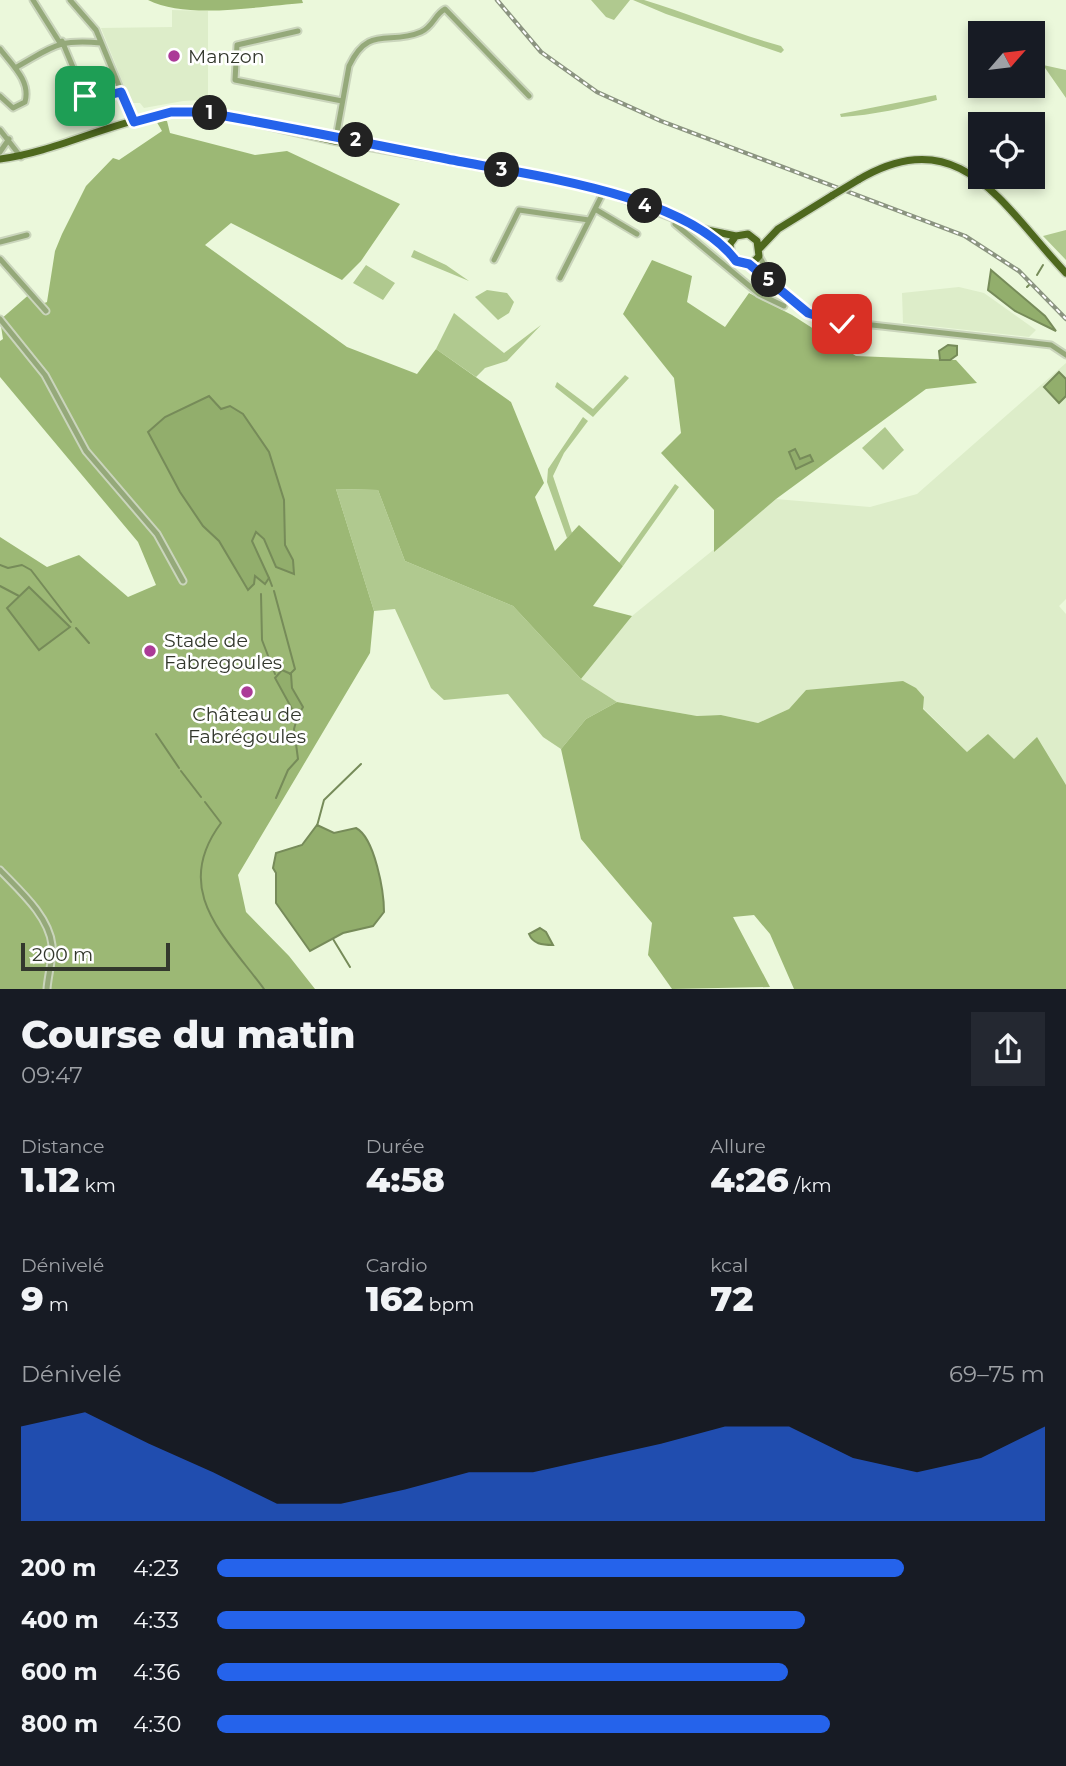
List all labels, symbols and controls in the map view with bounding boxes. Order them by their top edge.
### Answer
north arrow [968,21,1045,98]
map controls [968,21,1045,189]
place label: Manzon [188,45,265,68]
marker: Manzon [166,48,182,64]
pin [55,66,115,126]
icon: arrive [66,77,104,115]
pin: 1 [192,96,228,130]
text: 1 [206,101,213,124]
button: locate [968,112,1045,189]
pin: 2 [338,122,374,158]
text: 2 [350,128,361,151]
pin: 3 [484,152,520,188]
text: 3 [496,158,507,181]
pin: 4 [628,188,662,224]
text: 4 [638,194,651,217]
pin: 5 [752,262,786,298]
text: 5 [763,268,774,291]
pin [812,294,872,354]
icon: check [823,305,861,343]
place label: Stade de Fabregoules [164,629,282,674]
marker: Stade de Fabregoules [142,643,158,659]
marker: Château de Fabrégoules [239,684,255,700]
place label: Château de Fabrégoules [188,703,306,748]
scale bar [21,940,170,972]
text: 200 m [32,943,93,966]
text: Course du matin [21,1011,356,1058]
button: share [971,1012,1045,1086]
text: 09:47 [21,1061,83,1089]
text: Distance [21,1135,104,1158]
text: Durée [366,1135,424,1158]
text: Allure [710,1135,766,1158]
text: 1.12 [21,1158,80,1201]
text: 4:58 [366,1158,445,1201]
text: 4:26 [710,1158,789,1201]
text: km [80,1174,116,1197]
text: /km [789,1174,832,1197]
text: Dénivelé [21,1254,104,1277]
text: Cardio [366,1254,427,1277]
text: kcal [710,1254,748,1277]
text: 9 [21,1277,44,1320]
text: 162 [366,1277,424,1320]
text: 72 [710,1277,753,1320]
text: m [44,1293,69,1316]
text: bpm [424,1293,474,1316]
text: Dénivelé [21,1360,122,1388]
text: 69–75 m [949,1360,1045,1388]
text: 200 m [21,1554,96,1582]
text: 4:23 [133,1554,179,1582]
text: 400 m [21,1606,99,1634]
text: 4:33 [133,1606,179,1634]
text: 600 m [21,1658,98,1686]
text: 4:36 [133,1658,180,1686]
text: 800 m [21,1710,98,1738]
text: 4:30 [133,1710,181,1738]

